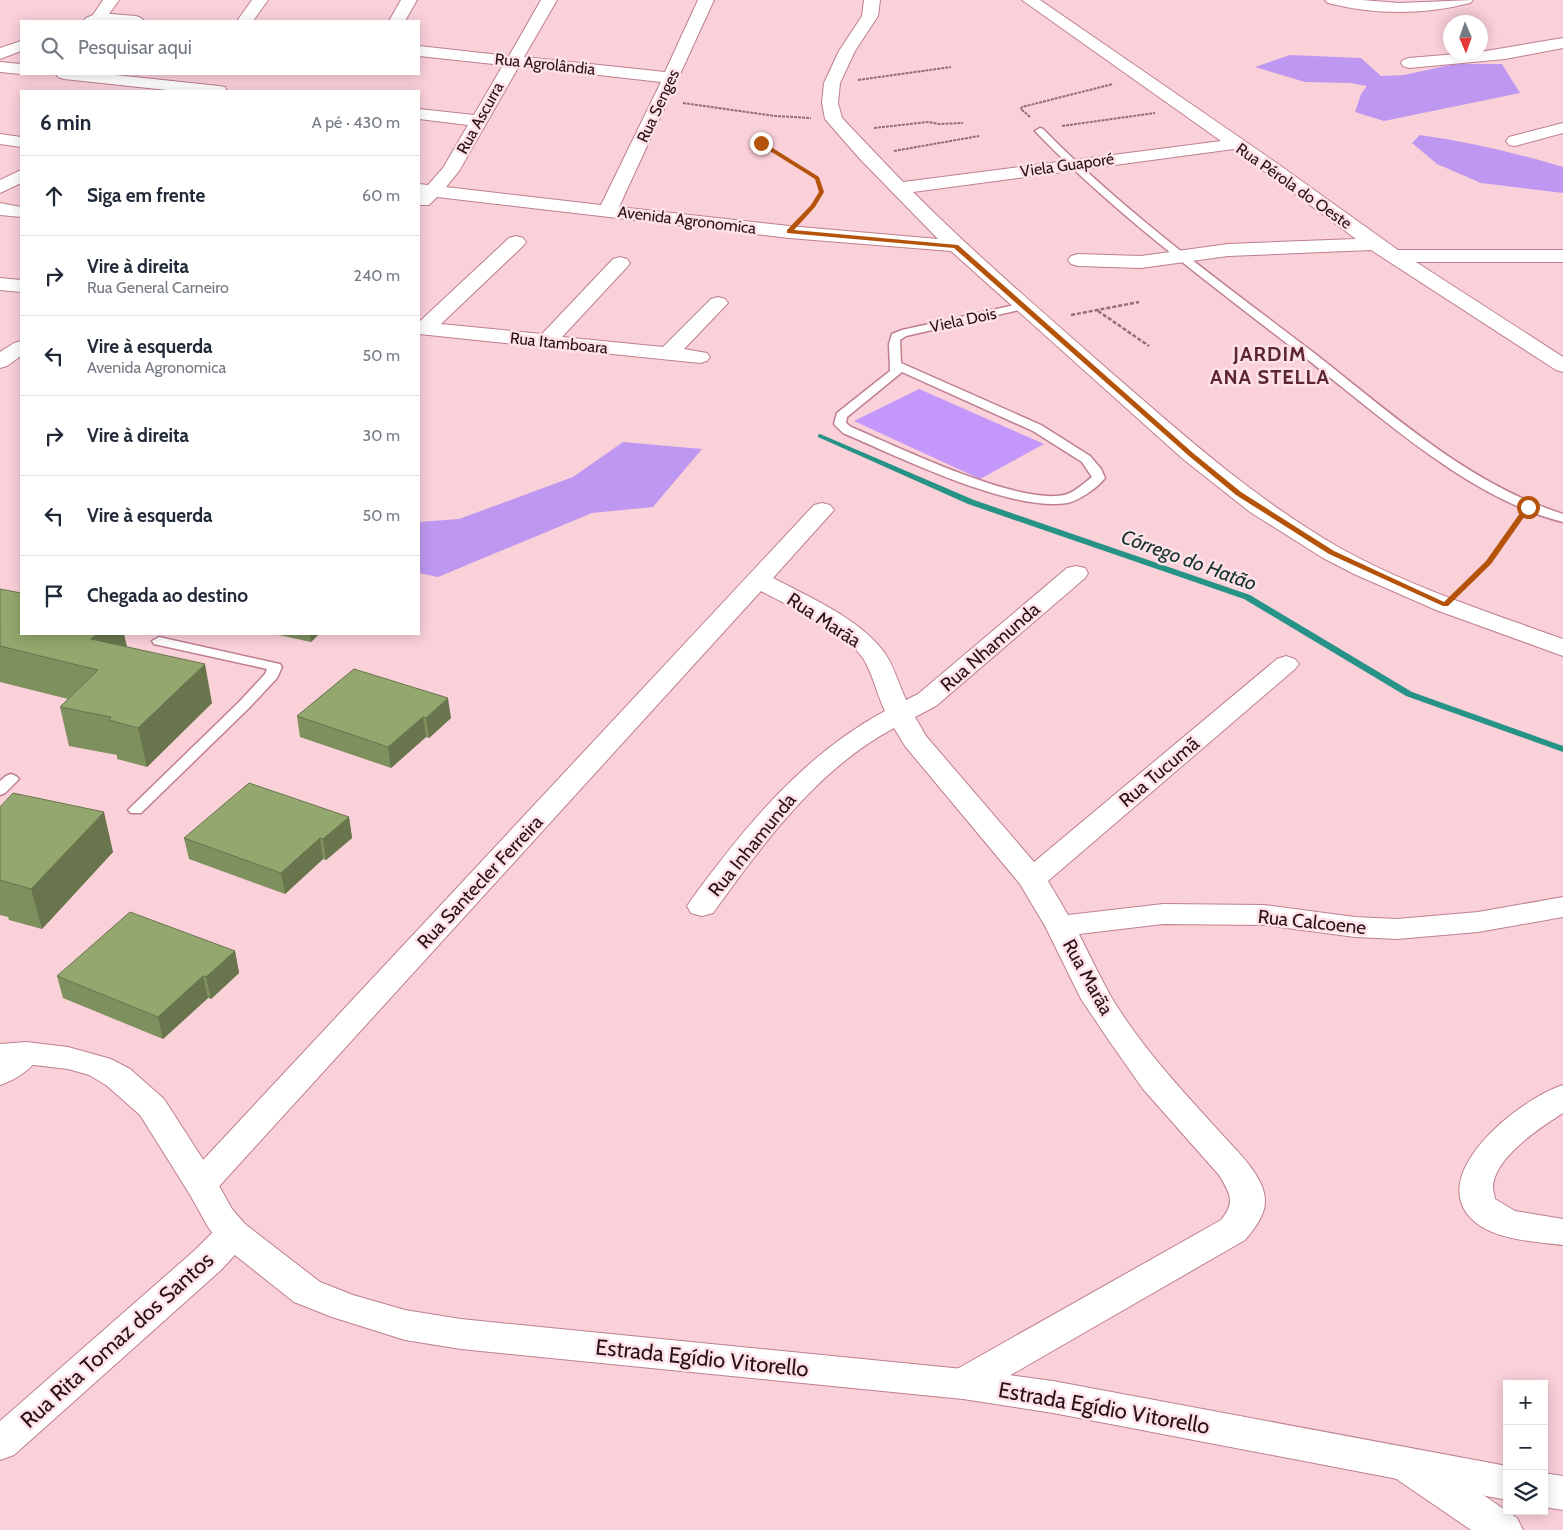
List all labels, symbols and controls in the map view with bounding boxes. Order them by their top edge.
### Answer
north arrow [1443,15,1488,60]
search box [20,20,420,75]
icon: search [38,34,66,62]
text: Pesquisar aqui [78,36,192,59]
street label: Rua Agrolândia [494,49,596,79]
street label: Rua Senges [633,66,683,146]
street label: Rua Ascurra [453,79,508,157]
text: 6 min [40,110,91,135]
text: A pé · 430 m [312,113,400,132]
route end [750,132,773,155]
street label: Rua Pérola do Oeste [1233,139,1355,233]
street label: Viela Guaporé [1019,149,1115,181]
icon: ahead [40,182,68,210]
text: Siga em frente [87,184,205,207]
text: 60 m [362,186,400,205]
street label: Avenida Agronomica [617,202,758,238]
text: Vire à direita [87,255,189,278]
icon: right [40,262,68,290]
text: 240 m [354,266,400,285]
text: Rua General Carneiro [87,278,229,297]
street label: Viela Dois [928,304,998,336]
street label: Rua Itamboara [509,328,609,358]
text: Vire à esquerda [87,335,213,358]
icon: left [40,342,68,370]
district label: JARDIM ANA STELLA [1210,342,1330,389]
text: 50 m [363,346,400,365]
text: Avenida Agronomica [87,358,226,377]
icon: right [40,422,68,450]
text: Vire à direita [87,424,189,447]
text: 30 m [363,426,400,445]
route start [1517,496,1540,519]
icon: left [40,502,68,530]
text: Vire à esquerda [87,504,213,527]
text: 50 m [363,506,400,525]
water label: Córrego do Hatão [1118,524,1260,596]
icon: arrive [40,582,68,610]
text: Chegada ao destino [87,584,248,607]
street label: Rua Marãa [783,588,865,652]
street label: Rua Nhamunda [936,598,1044,696]
street label: Rua Tucumã [1114,732,1204,812]
street label: Rua Inhamunda [703,789,801,901]
street label: Rua Santecler Ferreira [412,811,548,953]
street label: Rua Calcoene [1257,905,1368,939]
street label: Rua Marãa [1058,935,1118,1019]
street label: Rua Rita Tomaz dos Santos [15,1246,219,1434]
street label: Estrada Egídio Vitorello [594,1333,810,1383]
street label: Estrada Egídio Vitorello [996,1376,1212,1440]
map controls [1503,1380,1548,1515]
button: + [1503,1380,1548,1425]
button: − [1503,1425,1548,1470]
button: layers [1503,1470,1548,1515]

